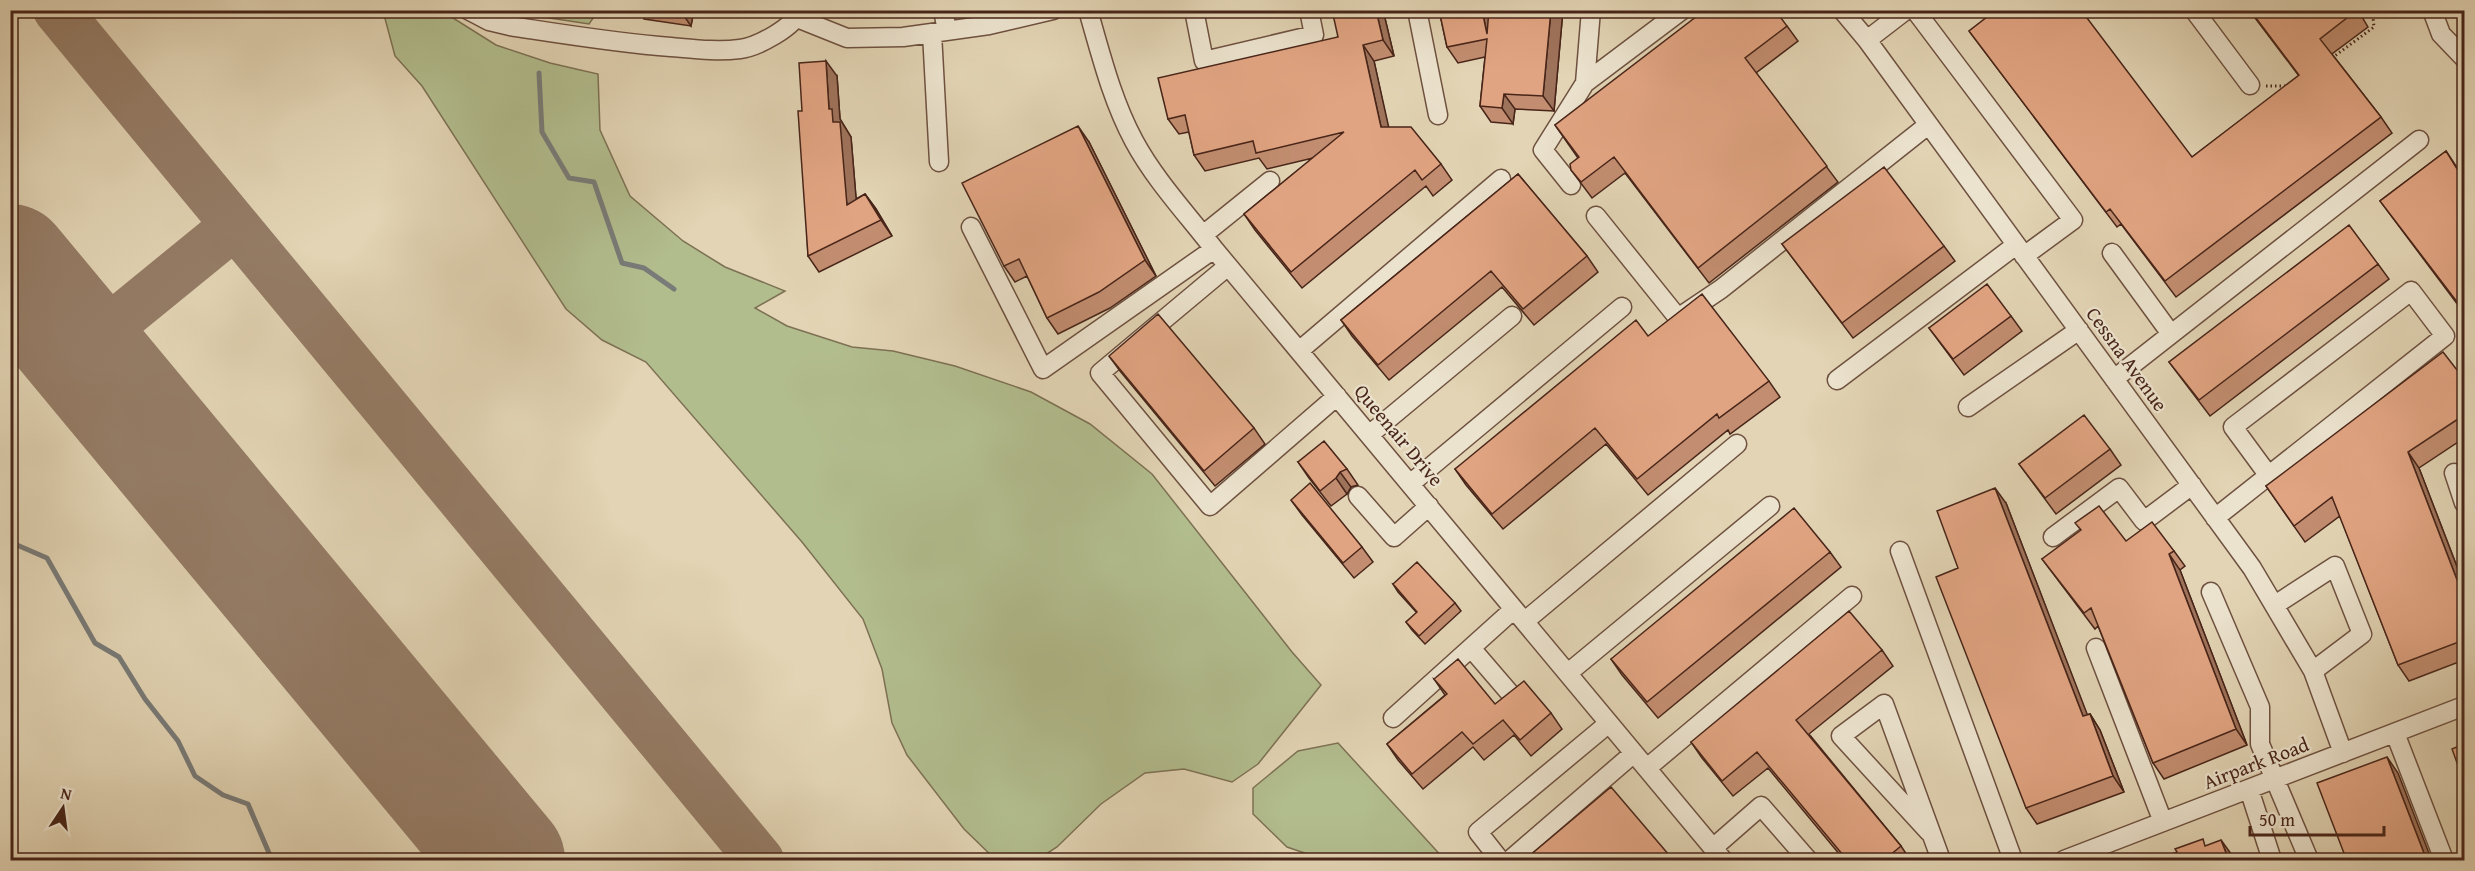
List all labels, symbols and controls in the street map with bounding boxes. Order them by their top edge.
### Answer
street label: Cessna Avenue [2080,301,2175,417]
street label: Queenair Drive [1348,377,1451,492]
street label: Airpark Road [2199,729,2313,796]
north arrow [33,778,93,838]
text: N [58,780,75,806]
scale bar [2250,799,2384,837]
text: 50 m [2259,806,2295,833]

